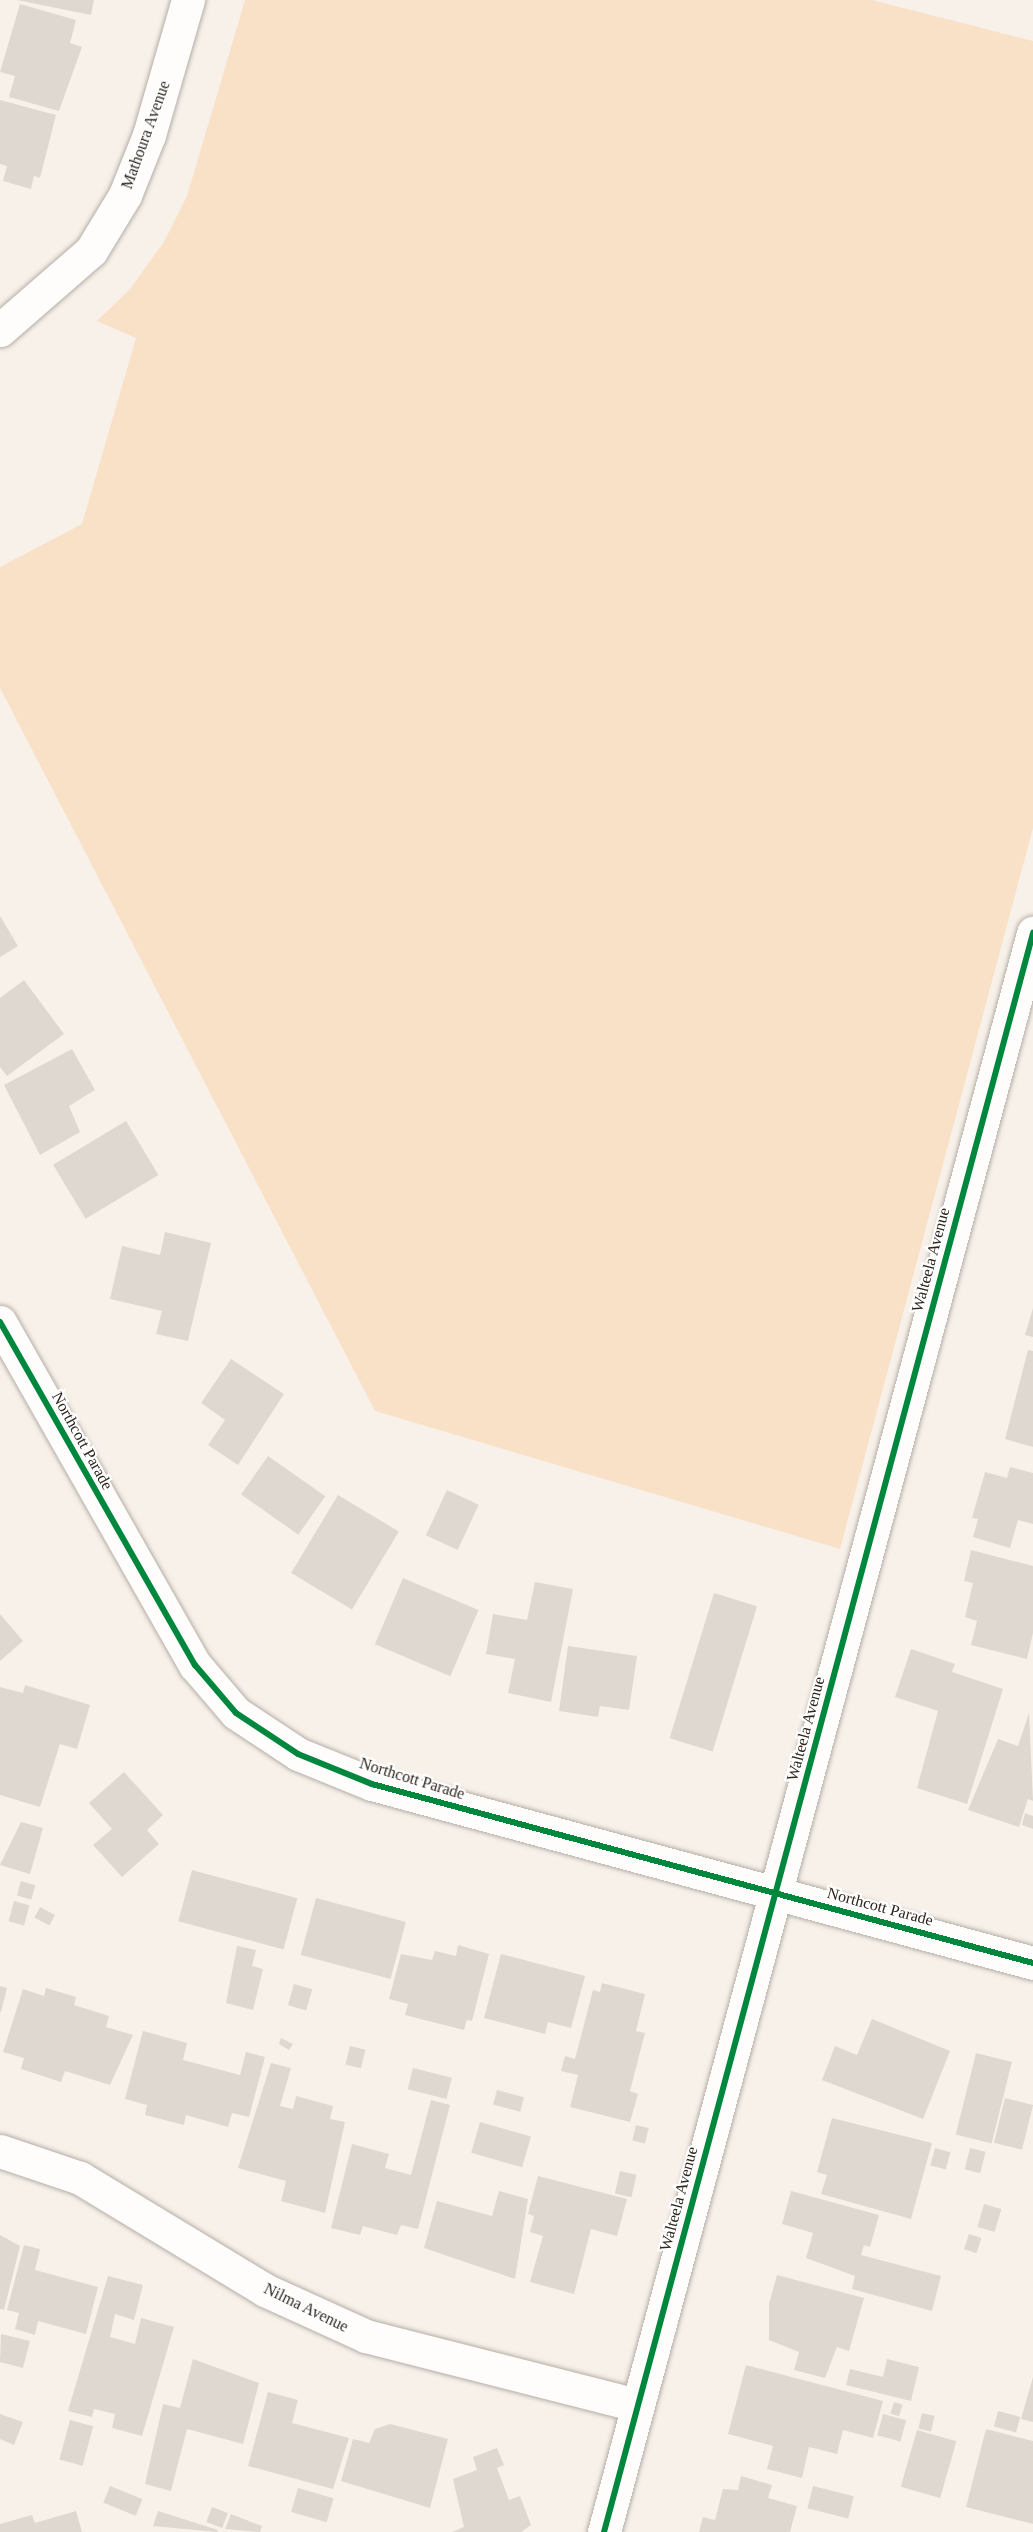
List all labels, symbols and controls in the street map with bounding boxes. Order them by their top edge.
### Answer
street label: Mathoura Avenue [117,78,175,192]
street label: Walteela Avenue [908,1205,954,1315]
street label: Northcott Parade [47,1389,117,1493]
street label: Walteela Avenue [783,1674,829,1784]
street label: Northcott Parade [357,1754,467,1804]
street label: Northcott Parade [825,1884,935,1930]
street label: Walteela Avenue [656,2144,702,2254]
street label: Nilma Avenue [260,2279,352,2337]

